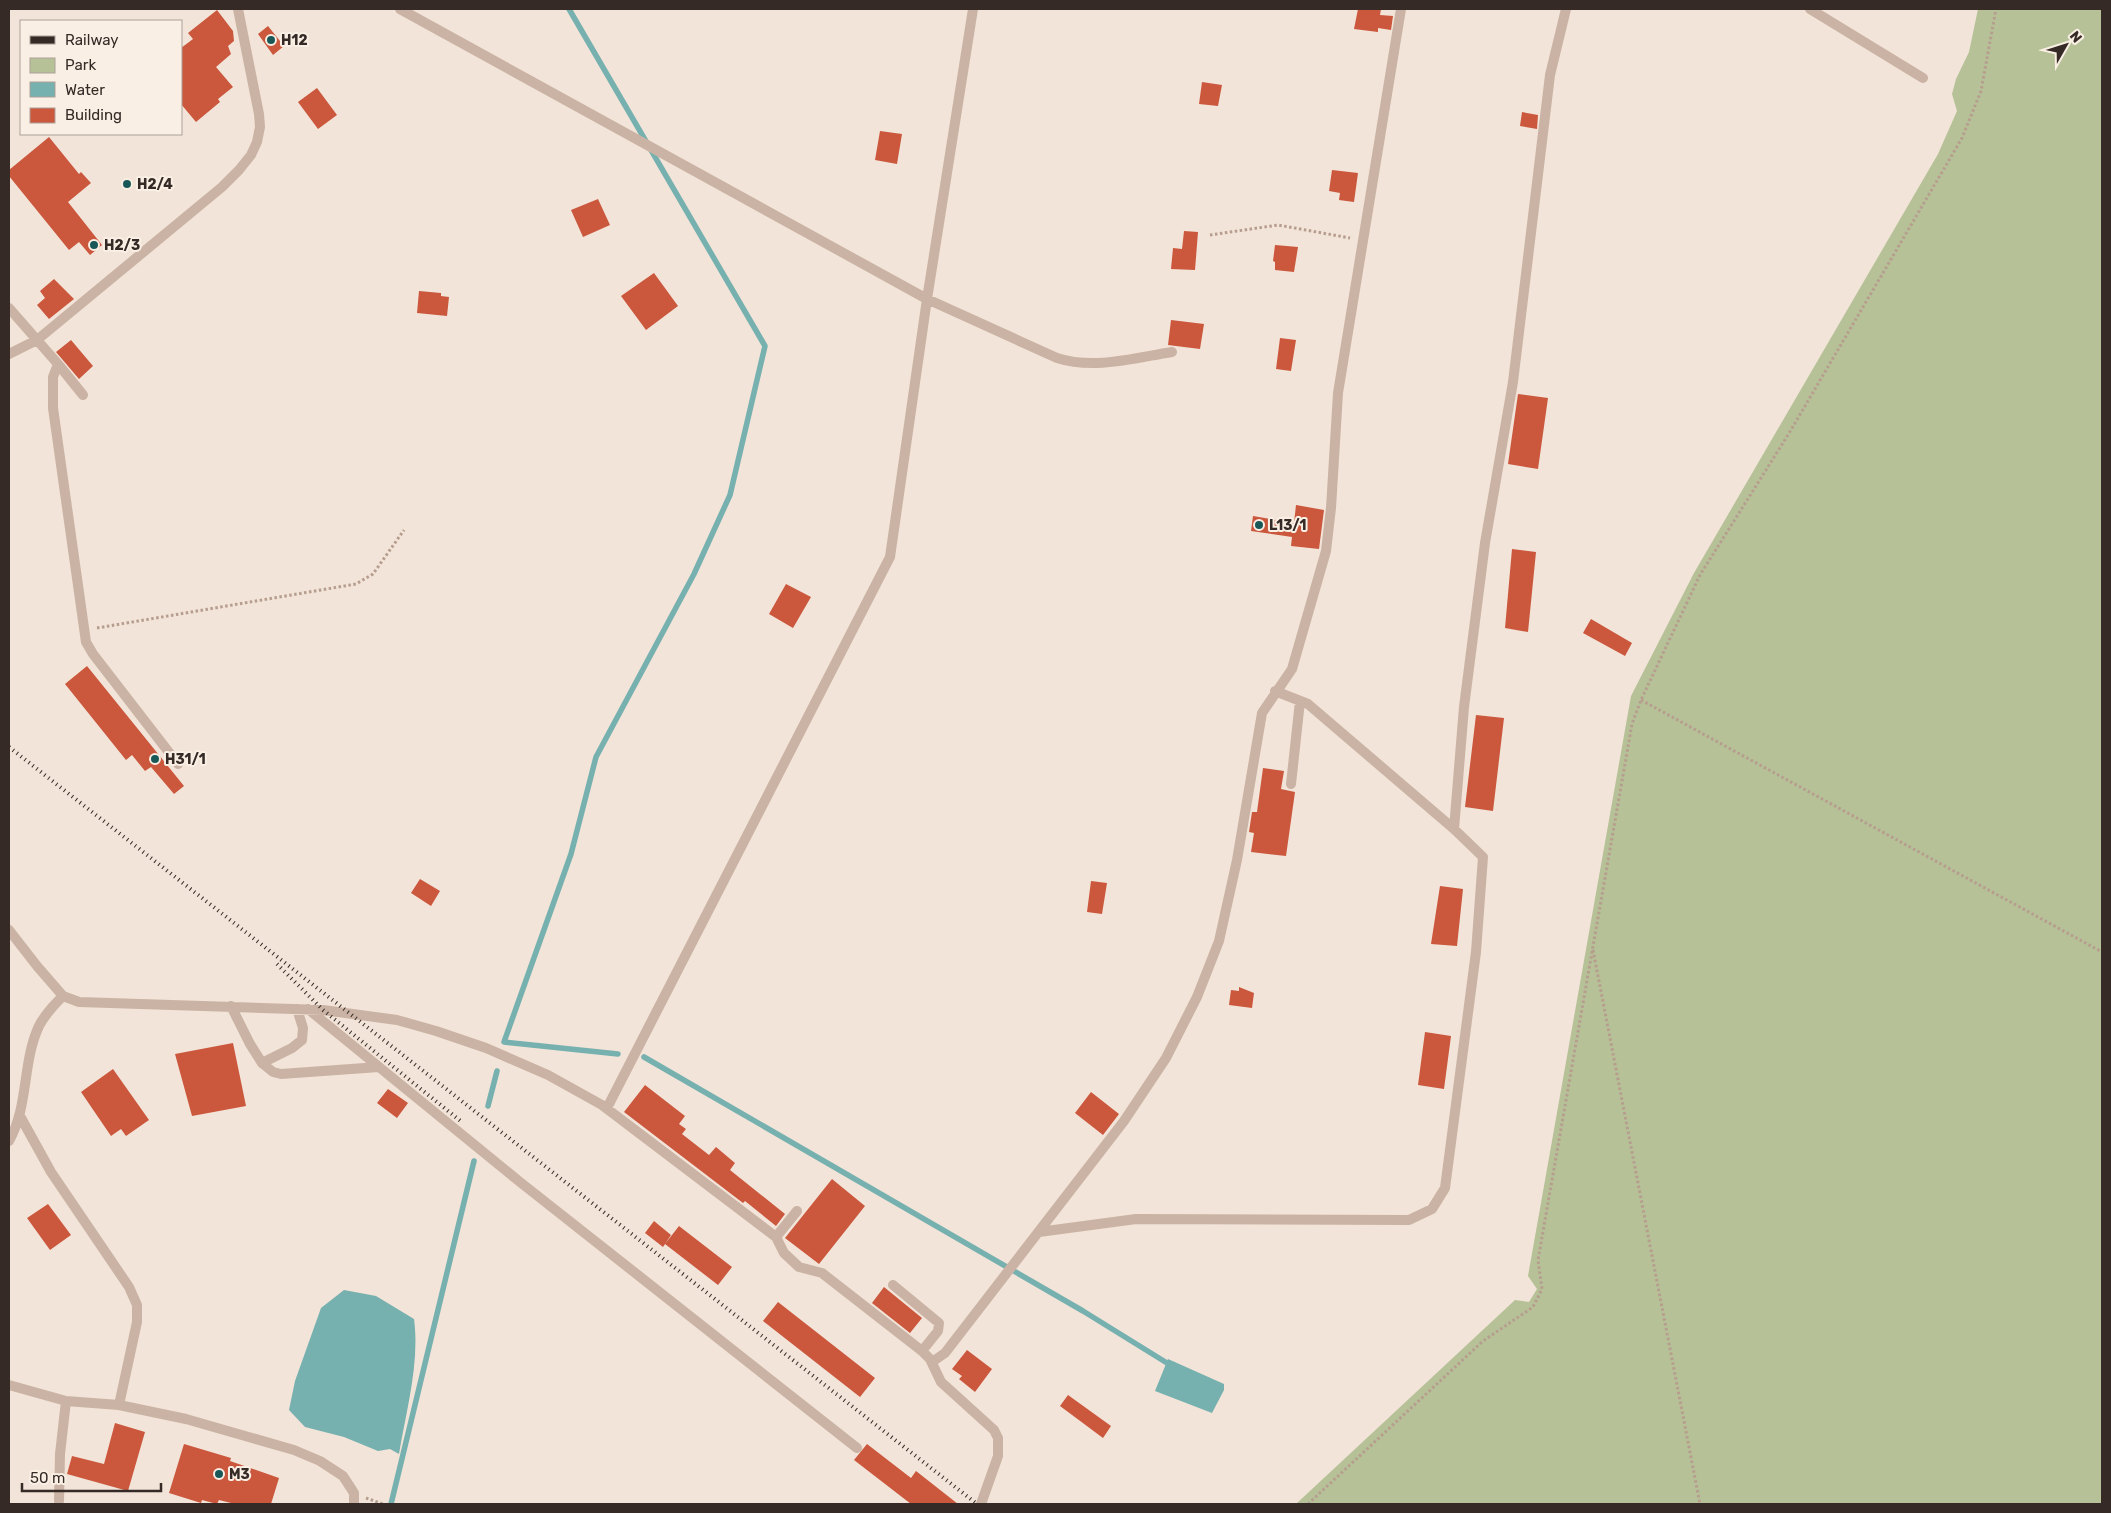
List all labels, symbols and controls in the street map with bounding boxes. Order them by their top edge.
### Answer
legend [20,20,182,135]
north arrow [2041,20,2091,70]
text: N [2066,28,2085,46]
text: Railway [65,31,119,49]
place label: H12 [281,32,308,49]
marker: H12 [265,34,277,46]
text: Park [65,56,96,74]
text: Water [65,81,105,99]
text: Building [65,106,122,124]
place label: H2/4 [137,176,173,193]
marker: H2/4 [121,178,133,190]
place label: H2/3 [104,237,140,254]
marker: H2/3 [88,239,100,251]
place label: L13/1 [1269,517,1307,534]
marker: L13/1 [1253,519,1265,531]
place label: H31/1 [165,751,206,768]
marker: H31/1 [149,753,161,765]
scale bar [22,1460,161,1492]
place label: M3 [229,1466,250,1483]
marker: M3 [213,1468,225,1480]
text: 50 m [30,1469,65,1487]

